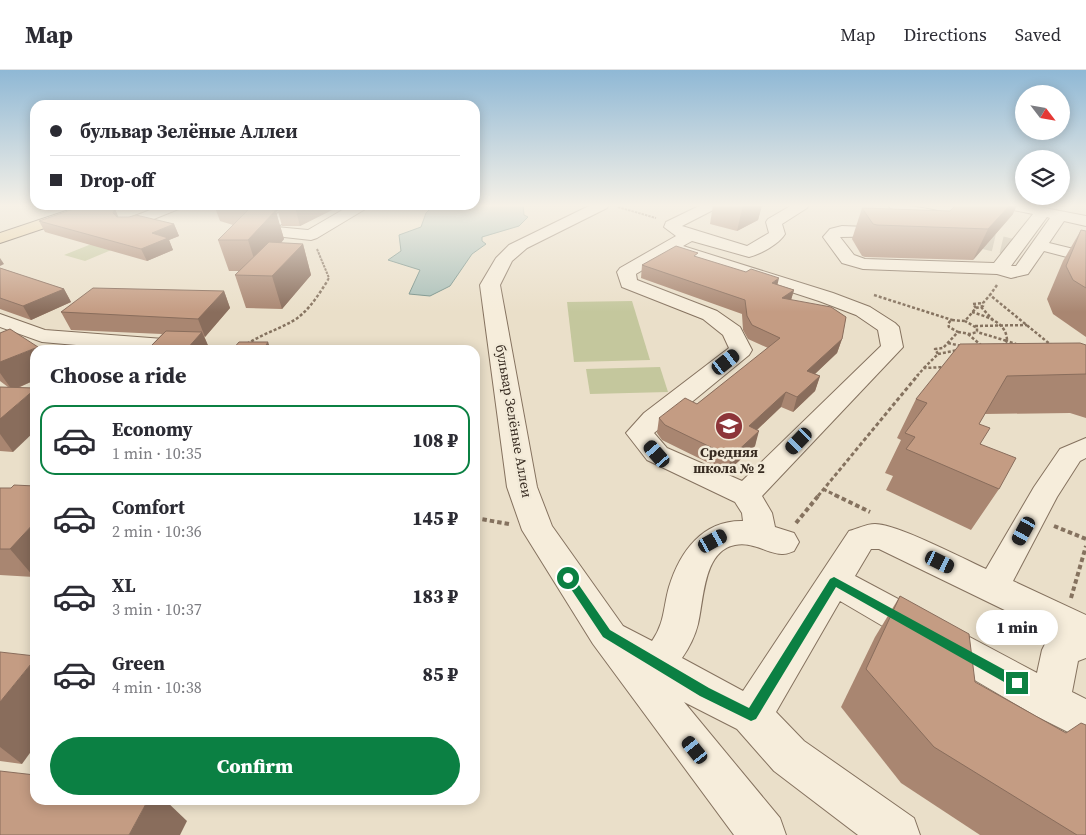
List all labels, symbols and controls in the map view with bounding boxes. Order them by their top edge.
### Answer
text: Map [25,18,73,51]
text: Map [840,22,876,47]
text: Directions [904,22,987,47]
text: Saved [1015,22,1061,47]
north arrow [1015,85,1070,140]
map controls [1015,85,1070,205]
text: бульвар Зелёные Аллеи [80,118,298,144]
button: layers [1015,150,1070,205]
text: Drop-off [80,167,154,193]
street label: бульвар Зелёные Аллеи [491,343,537,499]
car [709,347,742,377]
text: Choose a ride [50,360,187,390]
school or university icon: Средняя школа № 2 [714,411,744,441]
text: Economy [112,416,193,442]
icon: car [52,418,97,463]
car [783,425,814,457]
text: 108 ₽ [412,427,458,453]
car [641,438,672,470]
text: 1 min · 10:35 [112,442,202,464]
place label: Средняя школа № 2 [693,442,765,478]
text: Comfort [112,494,185,520]
icon: car [52,496,97,541]
text: 145 ₽ [412,505,458,531]
car [1010,514,1037,548]
text: 2 min · 10:36 [112,520,202,542]
car [696,527,729,555]
car [923,549,956,575]
route start [557,567,579,589]
text: XL [112,572,135,598]
icon: car [52,574,97,619]
text: 183 ₽ [412,583,458,609]
text: 3 min · 10:37 [112,598,202,620]
callout: 1 min [976,610,1058,646]
text: 1 min [996,616,1038,638]
text: Green [112,650,165,676]
icon: car [52,652,97,697]
text: 85 ₽ [423,661,458,687]
route end [1006,672,1028,694]
text: 4 min · 10:38 [112,676,202,698]
car [679,734,710,766]
button: Confirm [50,737,460,795]

